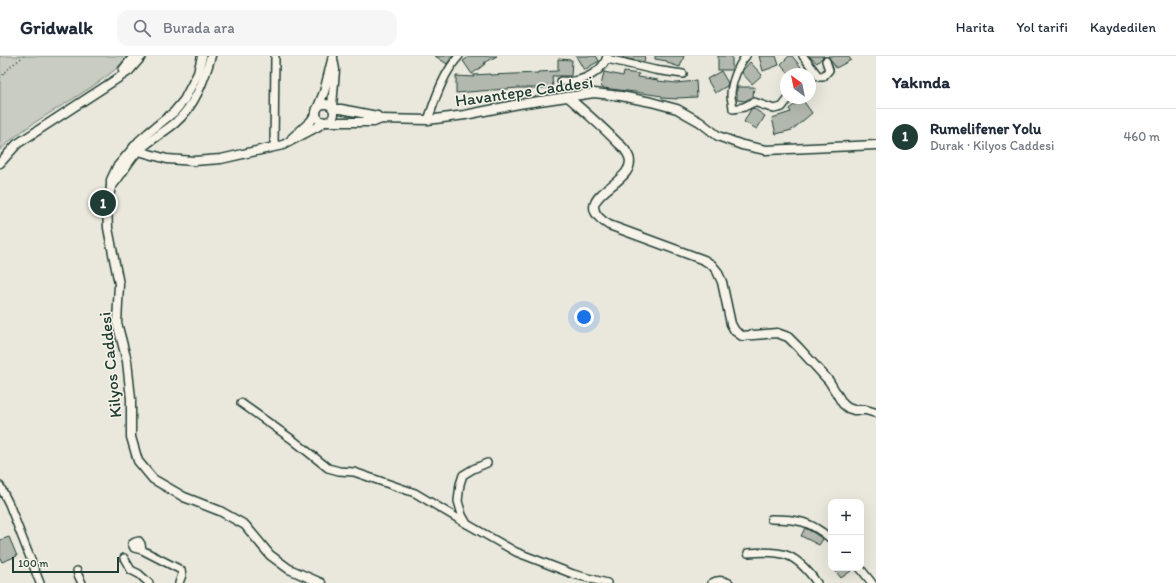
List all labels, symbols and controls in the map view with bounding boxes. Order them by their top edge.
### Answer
search box [117,10,397,46]
text: Gridwalk [20,16,93,39]
icon: search [131,17,153,39]
text: Burada ara [163,19,235,37]
text: Harita [956,19,994,36]
text: Yol tarifi [1016,19,1068,36]
text: Kaydedilen [1090,19,1156,36]
north arrow [780,68,816,104]
street label: Havantepe Caddesi [454,71,594,111]
text: Yakında [892,72,950,92]
text: Rumelifener Yolu [930,120,1041,138]
text: 1 [902,129,908,144]
text: 460 m [1123,129,1160,144]
text: Durak · Kilyos Caddesi [930,138,1054,153]
pin: 1 [90,188,116,218]
your location [574,307,594,327]
street label: Kilyos Caddesi [94,311,126,419]
map controls [828,499,864,571]
button: + [828,499,864,535]
button: − [828,535,864,571]
scale bar [12,555,119,574]
text: 100 m [18,557,48,570]

